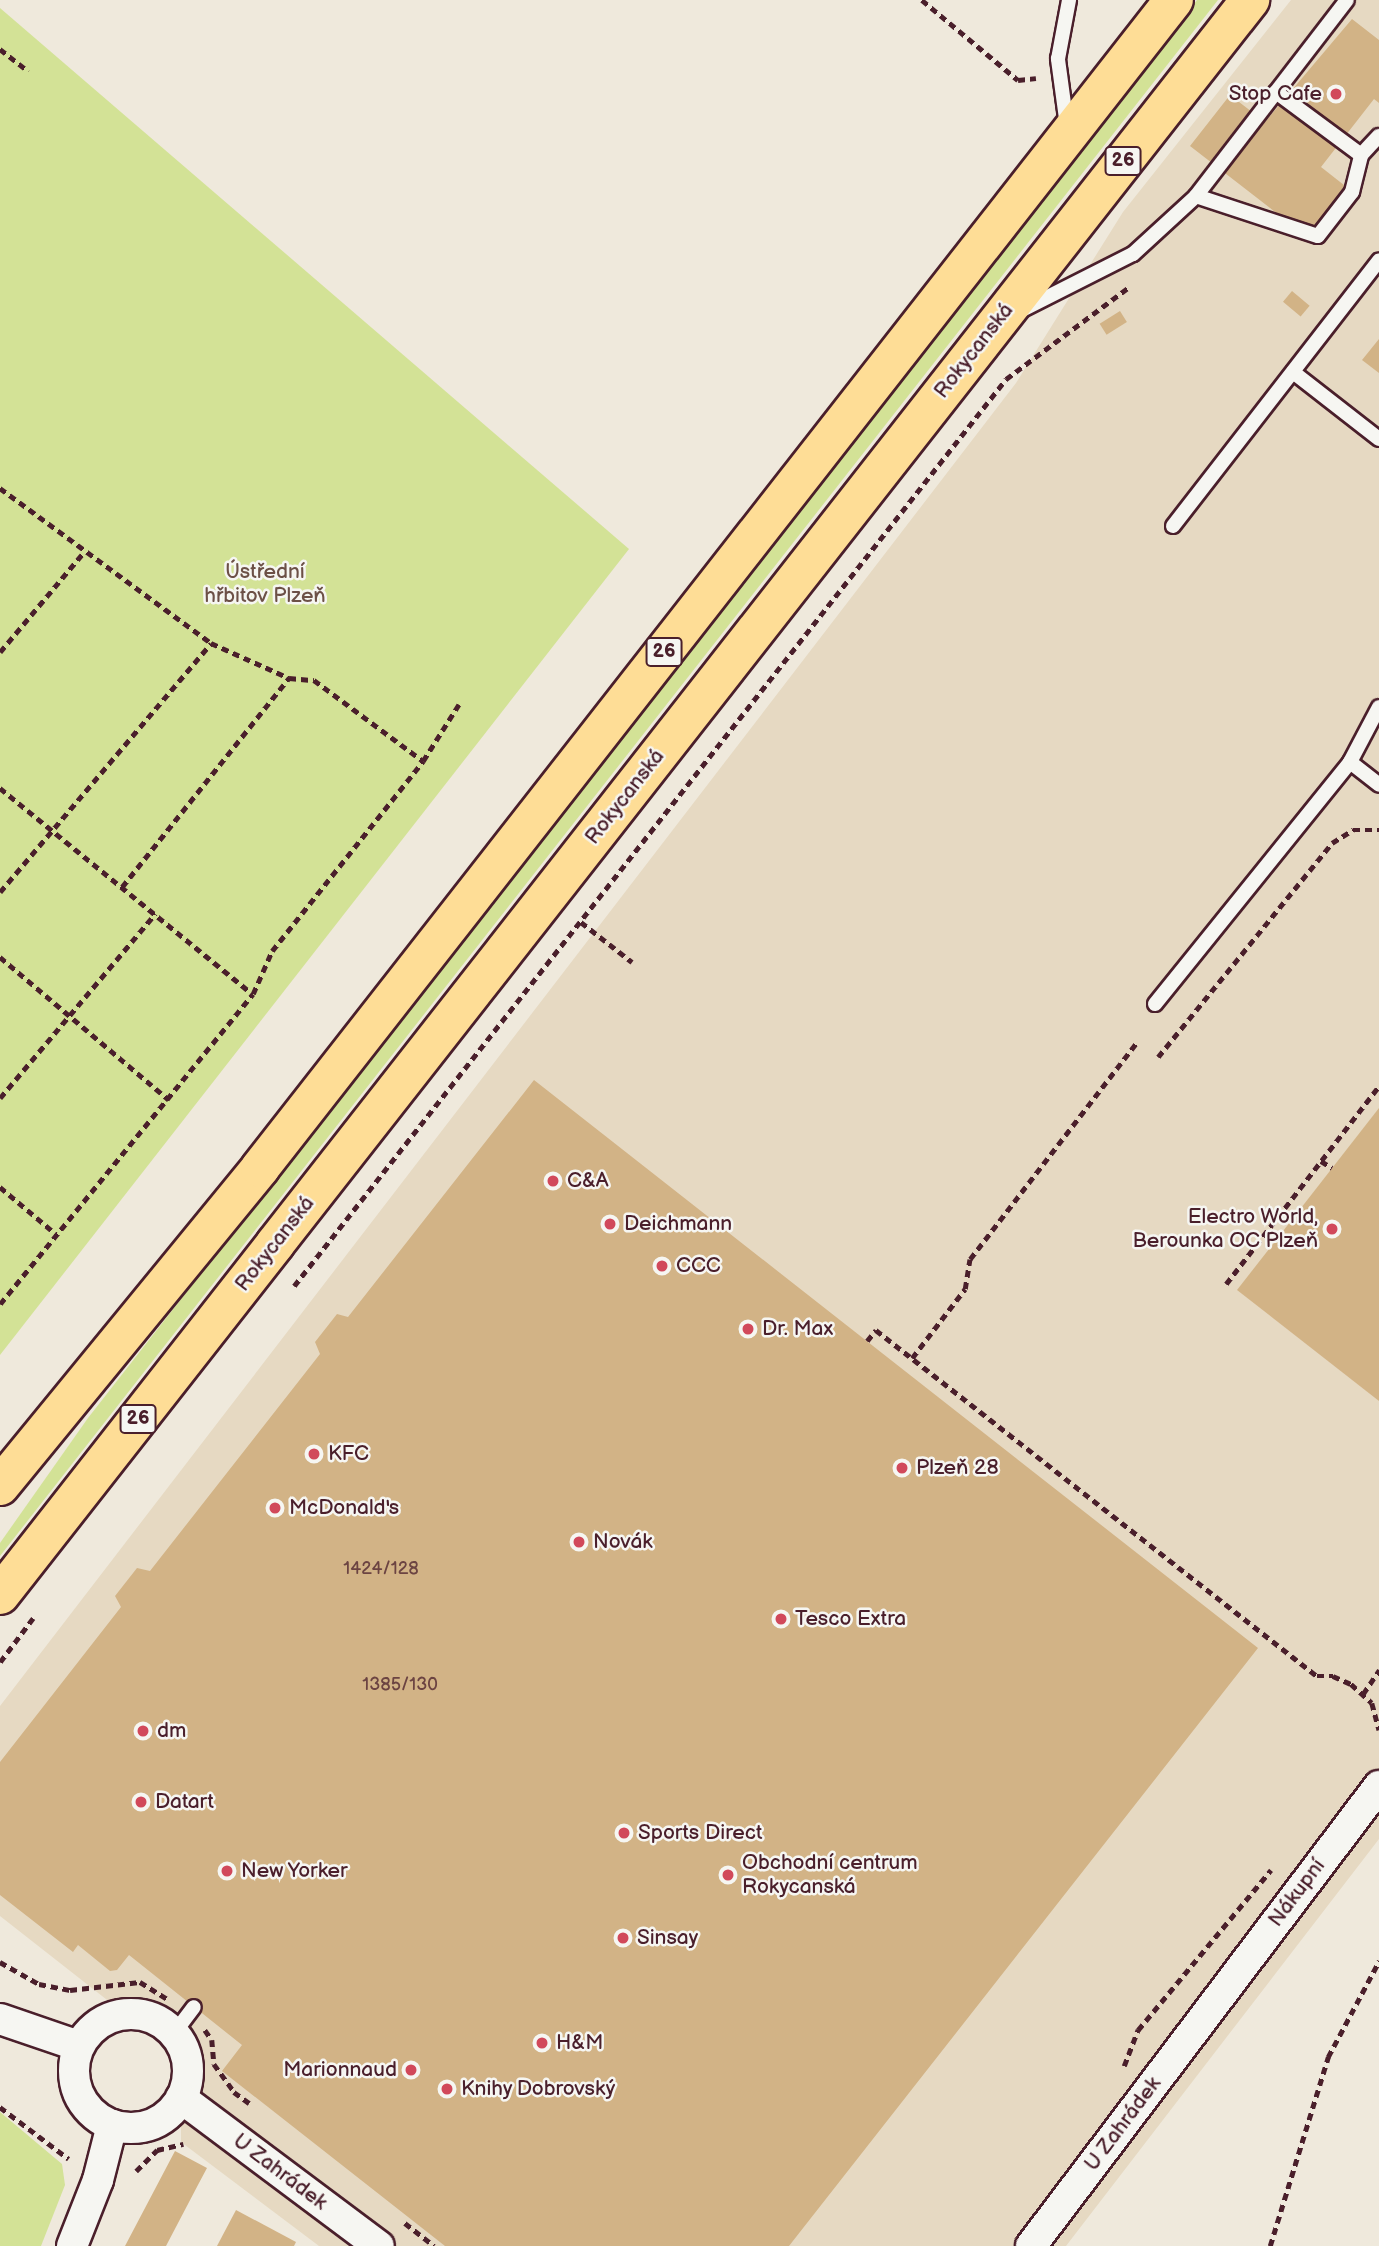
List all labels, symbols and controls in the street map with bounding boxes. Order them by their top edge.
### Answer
place label: Stop Cafe [1229,81,1322,107]
marker: Stop Cafe [1328,86,1344,102]
road number: 26 [1104,146,1142,176]
street label: Rokycanská [929,298,1019,404]
park label: Ústřední hřbitov Plzeň [204,559,326,609]
road number: 26 [645,636,683,667]
street label: Rokycanská [580,744,670,850]
place label: C&A [567,1168,609,1194]
marker: C&A [545,1173,561,1189]
street label: Rokycanská [230,1191,320,1297]
place label: Electro World, Berounka OC Plzeň [1132,1204,1318,1254]
place label: Deichmann [624,1211,732,1237]
marker: Deichmann [602,1216,618,1232]
marker: Electro World, Berounka OC Plzeň [1324,1221,1340,1237]
place label: CCC [676,1253,721,1279]
marker: CCC [654,1258,670,1274]
place label: Dr. Max [762,1316,833,1342]
marker: Dr. Max [740,1321,756,1337]
road number: 26 [119,1404,157,1434]
place label: KFC [328,1441,369,1467]
marker: KFC [306,1446,322,1462]
place label: Plzeň 28 [916,1455,999,1481]
marker: Plzeň 28 [894,1460,910,1476]
place label: McDonald's [289,1495,399,1521]
marker: McDonald's [267,1500,283,1516]
place label: Novák [593,1529,653,1555]
marker: Novák [571,1534,587,1550]
house number: 1424/128 [343,1558,419,1580]
place label: Tesco Extra [795,1606,906,1632]
marker: Tesco Extra [773,1611,789,1627]
house number: 1385/130 [362,1674,438,1696]
place label: dm [157,1718,186,1744]
marker: dm [135,1723,151,1739]
place label: Datart [155,1789,214,1815]
marker: Datart [133,1794,149,1810]
place label: Sports Direct [638,1820,762,1846]
marker: Sports Direct [616,1825,632,1841]
place label: Obchodní centrum Rokycanská [742,1850,918,1900]
street label: Nákupní [1263,1854,1331,1932]
place label: New Yorker [241,1858,349,1884]
marker: New Yorker [219,1863,235,1879]
marker: Obchodní centrum Rokycanská [720,1867,736,1883]
place label: Sinsay [637,1925,698,1951]
marker: Sinsay [615,1930,631,1946]
place label: H&M [556,2030,603,2056]
marker: H&M [534,2035,550,2051]
place label: Marionnaud [283,2057,397,2083]
marker: Marionnaud [403,2062,419,2078]
street label: U Zahrádek [1079,2072,1167,2176]
place label: Knihy Dobrovský [461,2076,616,2102]
marker: Knihy Dobrovský [439,2081,455,2097]
street label: U Zahrádek [228,2128,332,2216]

